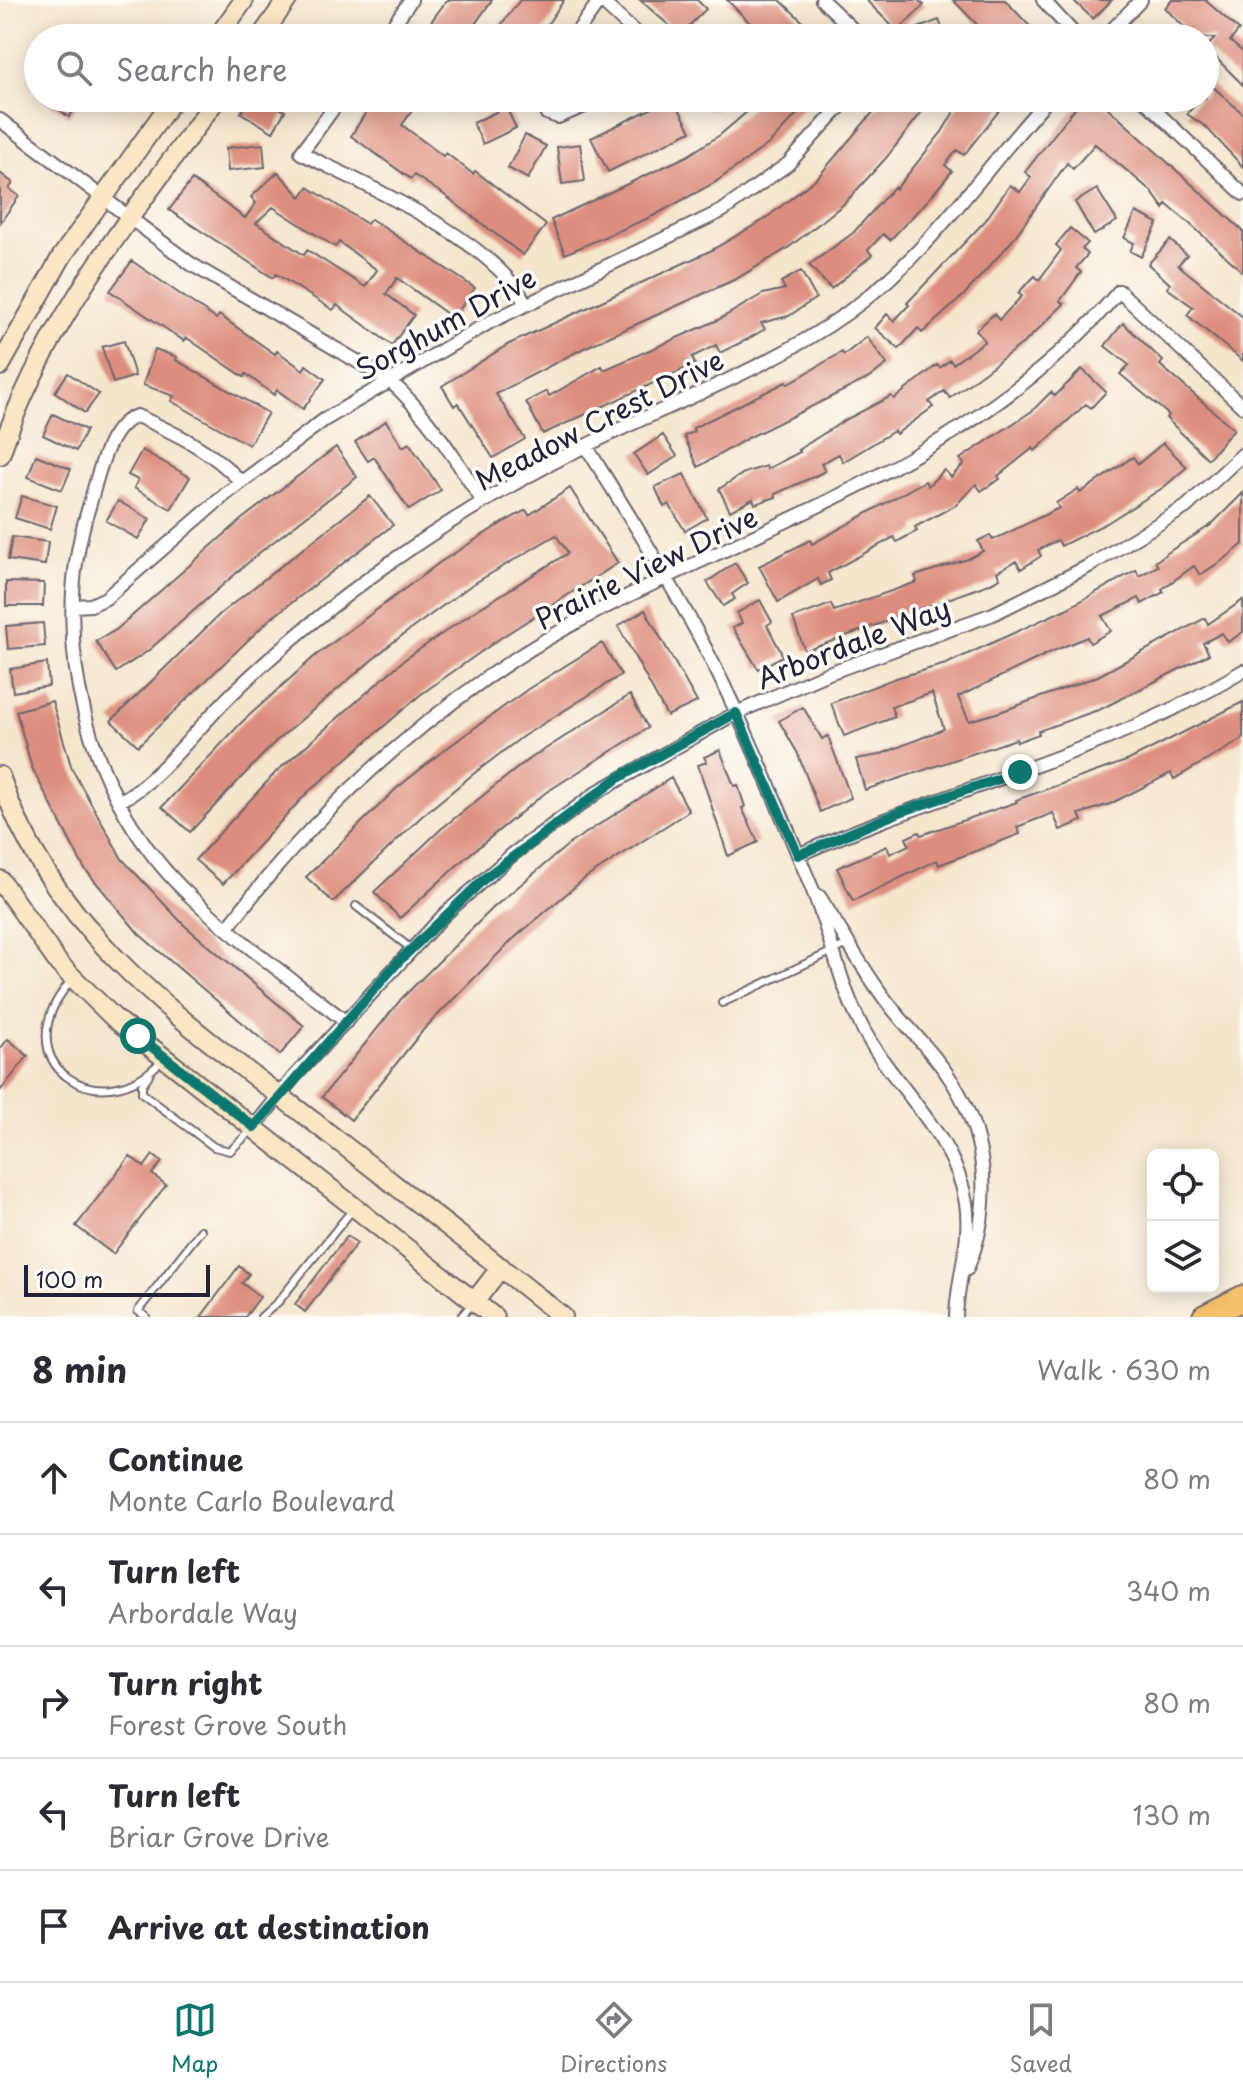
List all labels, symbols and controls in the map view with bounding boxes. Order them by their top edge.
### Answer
search box [24,24,1219,112]
icon: search [52,46,96,90]
text: Search here [116,46,288,91]
street label: Sorghum Drive [347,255,543,391]
street label: Meadow Crest Drive [467,338,731,500]
street label: Prairie View Drive [527,494,765,640]
street label: Arbordale Way [750,585,956,699]
route end [1002,754,1038,790]
route start [120,1018,156,1054]
map controls [1147,1149,1219,1293]
button: locate [1147,1149,1219,1221]
button: layers [1147,1221,1219,1293]
scale bar [24,1261,210,1297]
text: 100 m [36,1262,103,1295]
text: 8 min [32,1343,127,1395]
text: Walk · 630 m [1037,1350,1211,1389]
text: Continue [108,1436,243,1481]
icon: ahead [32,1456,76,1500]
text: 80 m [1143,1459,1211,1498]
text: Monte Carlo Boulevard [108,1481,395,1520]
text: Turn left [108,1548,240,1593]
icon: left [32,1568,76,1612]
text: 340 m [1126,1571,1211,1610]
text: Arbordale Way [108,1593,298,1632]
text: Turn right [108,1660,263,1705]
icon: right [32,1680,76,1724]
text: 80 m [1143,1683,1211,1722]
text: Forest Grove South [108,1705,347,1744]
text: Turn left [108,1772,240,1817]
icon: left [32,1792,76,1836]
text: 130 m [1132,1795,1211,1834]
text: Briar Grove Drive [108,1817,330,1856]
icon: arrive [32,1904,76,1948]
text: Arrive at destination [108,1904,430,1949]
tab: Map [171,1998,218,2079]
tab: Directions [560,1998,667,2079]
tab: Saved [1009,1998,1072,2079]

